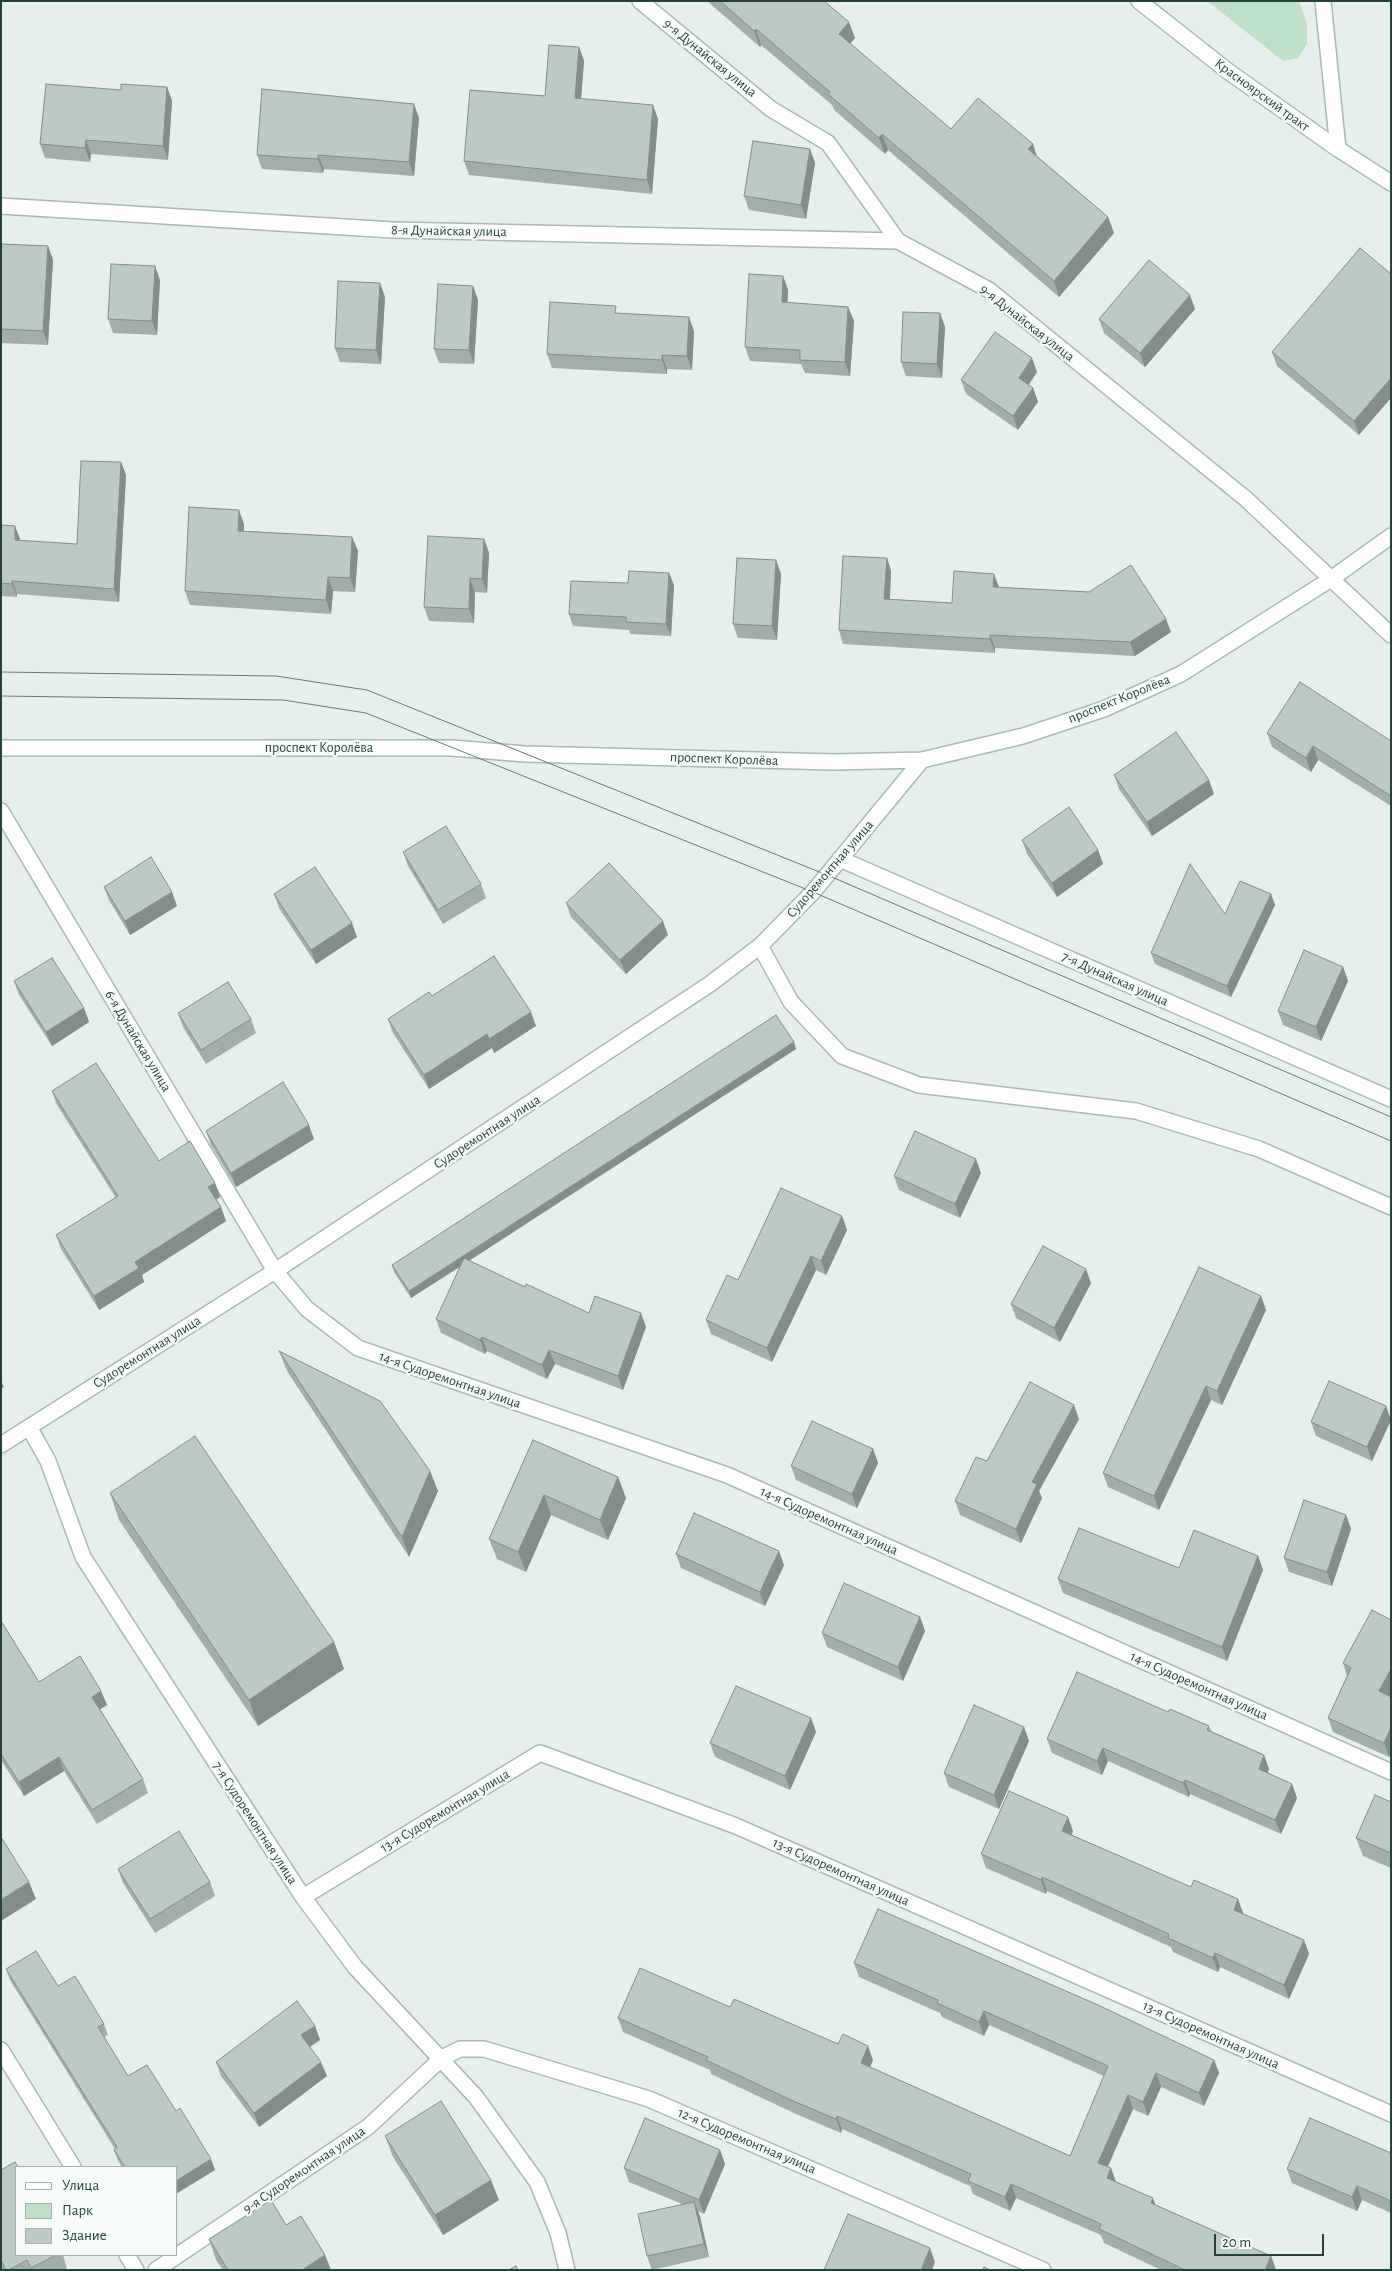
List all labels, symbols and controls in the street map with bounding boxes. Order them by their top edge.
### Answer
street label: 9-я Дунайская улица [660,15,760,101]
street label: Красноярский тракт [1211,55,1313,135]
street label: 8-я Дунайская улица [391,222,507,240]
street label: 9-я Дунайская улица [976,281,1078,365]
street label: проспект Королёва [1066,671,1172,727]
street label: проспект Королёва [265,740,373,756]
street label: проспект Королёва [670,749,778,769]
street label: Судоремонтная улица [783,817,877,921]
street label: 7-я Дунайская улица [1059,948,1171,1010]
street label: 6-я Дунайская улица [101,987,175,1095]
street label: Судоремонтная улица [430,1091,544,1173]
street label: Судоремонтная улица [90,1312,204,1392]
street label: 14-я Судоремонтная улица [377,1348,523,1412]
street label: 14-я Судоремонтная улица [758,1483,900,1559]
street label: 14-я Судоремонтная улица [1128,1648,1270,1724]
street label: 7-я Судоремонтная улица [209,1758,301,1888]
street label: 13-я Судоремонтная улица [377,1766,513,1856]
street label: 13-я Судоремонтная улица [770,1834,912,1910]
street label: 13-я Судоремонтная улица [1140,1997,1282,2073]
street label: 12-я Судоремонтная улица [675,2104,819,2178]
street label: 9-я Судоремонтная улица [240,2123,368,2217]
legend [15,2166,178,2256]
text: Улица [62,2178,99,2193]
text: Парк [62,2203,93,2218]
scale bar [1217,2224,1327,2256]
text: Здание [62,2228,107,2243]
text: 20 m [1222,2235,1251,2250]

